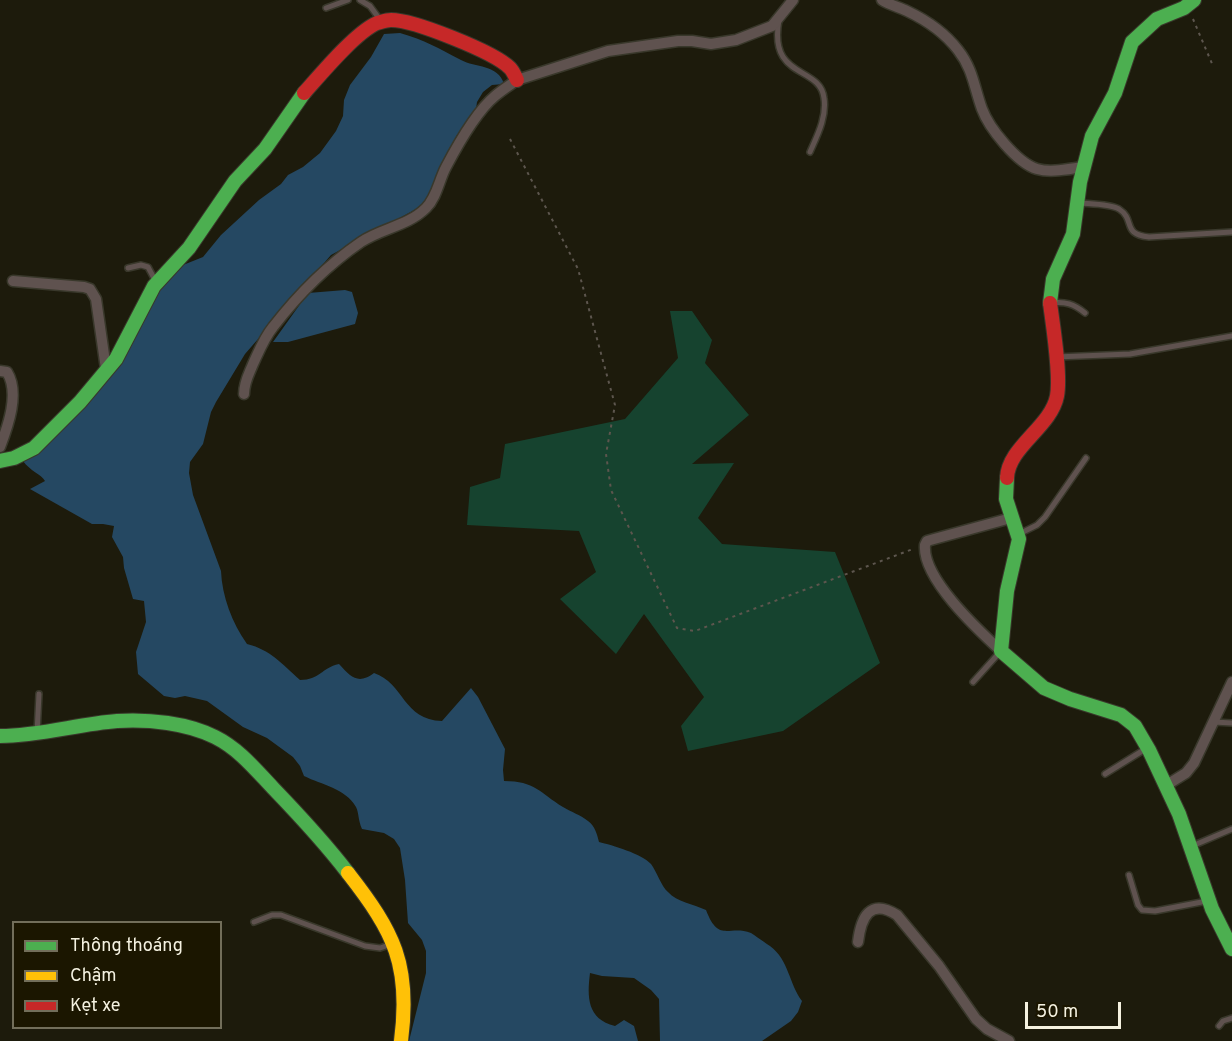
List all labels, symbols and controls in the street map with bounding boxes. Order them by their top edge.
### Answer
legend [12,921,222,1029]
text: Thông thoáng [70,935,183,958]
text: Chậm [70,965,117,988]
scale bar [1028,990,1124,1028]
text: Kẹt xe [70,995,120,1018]
text: 50 m [1036,1001,1078,1024]

